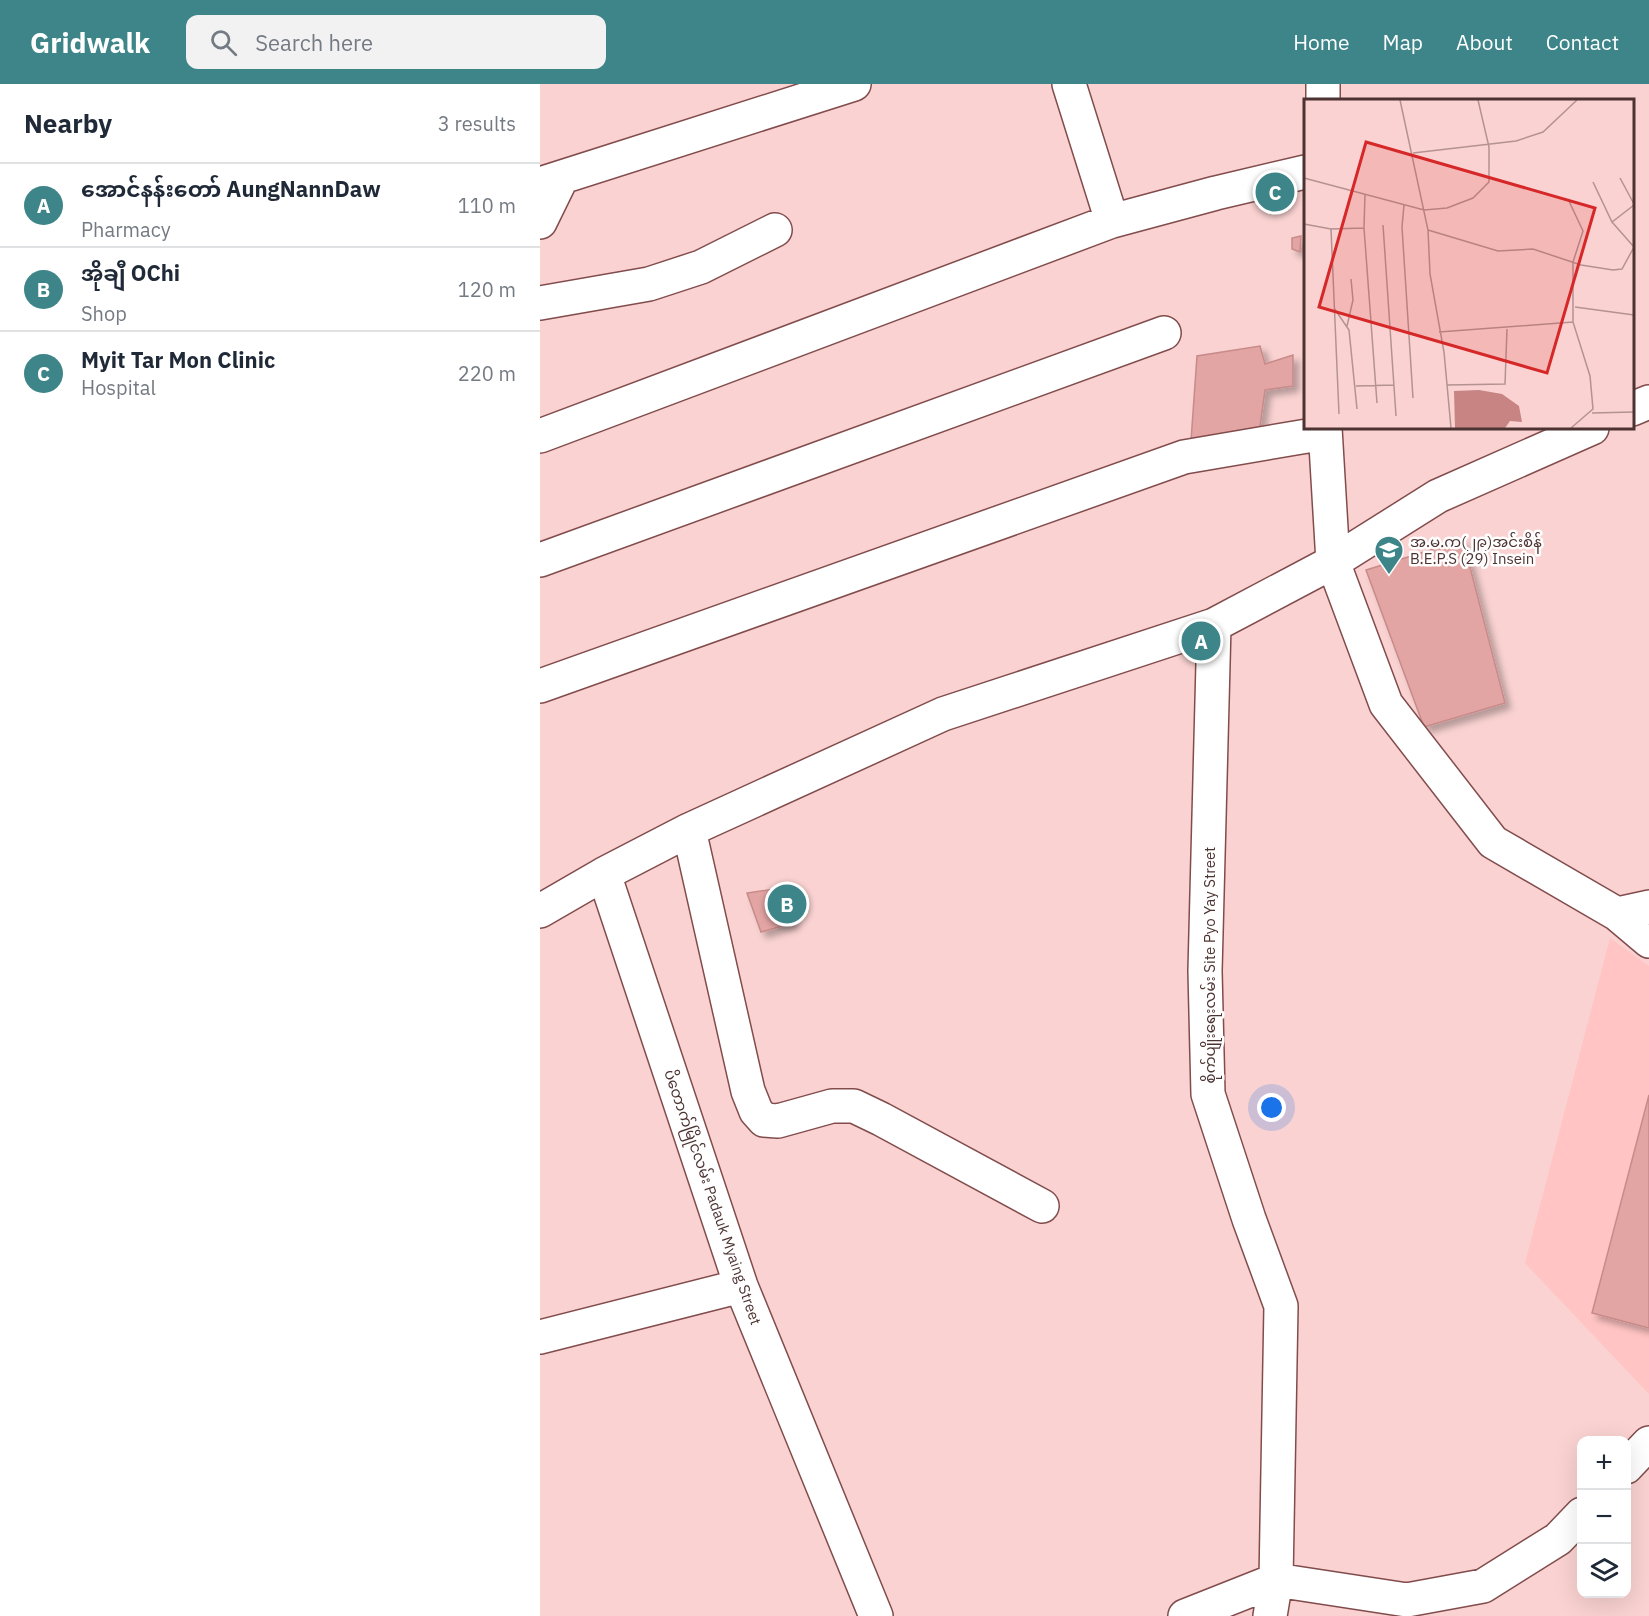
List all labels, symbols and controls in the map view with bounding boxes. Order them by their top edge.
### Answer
search box [186,15,606,69]
text: Gridwalk [30,24,150,61]
icon: search [207,26,240,59]
text: Search here [255,28,373,57]
text: Home [1293,28,1350,56]
text: Map [1383,28,1423,56]
text: About [1456,28,1513,56]
text: Contact [1546,28,1619,56]
inset map [1304,99,1634,429]
text: Nearby [24,106,112,140]
text: 3 results [438,110,516,137]
pin: C [1256,170,1294,214]
text: အောင်နန်းတော် AungNannDaw [81,174,381,203]
text: A [37,192,50,219]
text: 110 m [458,192,516,219]
text: Pharmacy [81,216,171,243]
text: အိုချီ OChi [81,258,180,287]
text: B [37,276,50,303]
text: 120 m [458,276,516,303]
text: Shop [81,300,127,327]
text: Myit Tar Mon Clinic [81,345,275,374]
text: C [37,360,50,387]
text: 220 m [458,360,516,387]
text: Hospital [81,374,156,401]
place label: အ.မ.က(၂၉)အင်းစိန် B.E.P.S (29) Insein [1410,532,1542,568]
school or university icon: အ.မ.က(၂၉)အင်းစိန် B.E.P.S (29) Insein [1373,534,1405,576]
pin: A [1182,618,1220,664]
street label: စိုက်ပျိုးရေးလမ်း Site Pyo Yay Street [1200,847,1222,1083]
pin: B [768,882,806,926]
street label: ပိတောက်မြိုင်လမ်း Padauk Myaing Street [657,1067,766,1328]
your location [1257,1093,1286,1122]
map controls [1577,1436,1631,1598]
button: + [1577,1436,1631,1490]
button: − [1577,1490,1631,1544]
button: layers [1577,1544,1631,1598]

